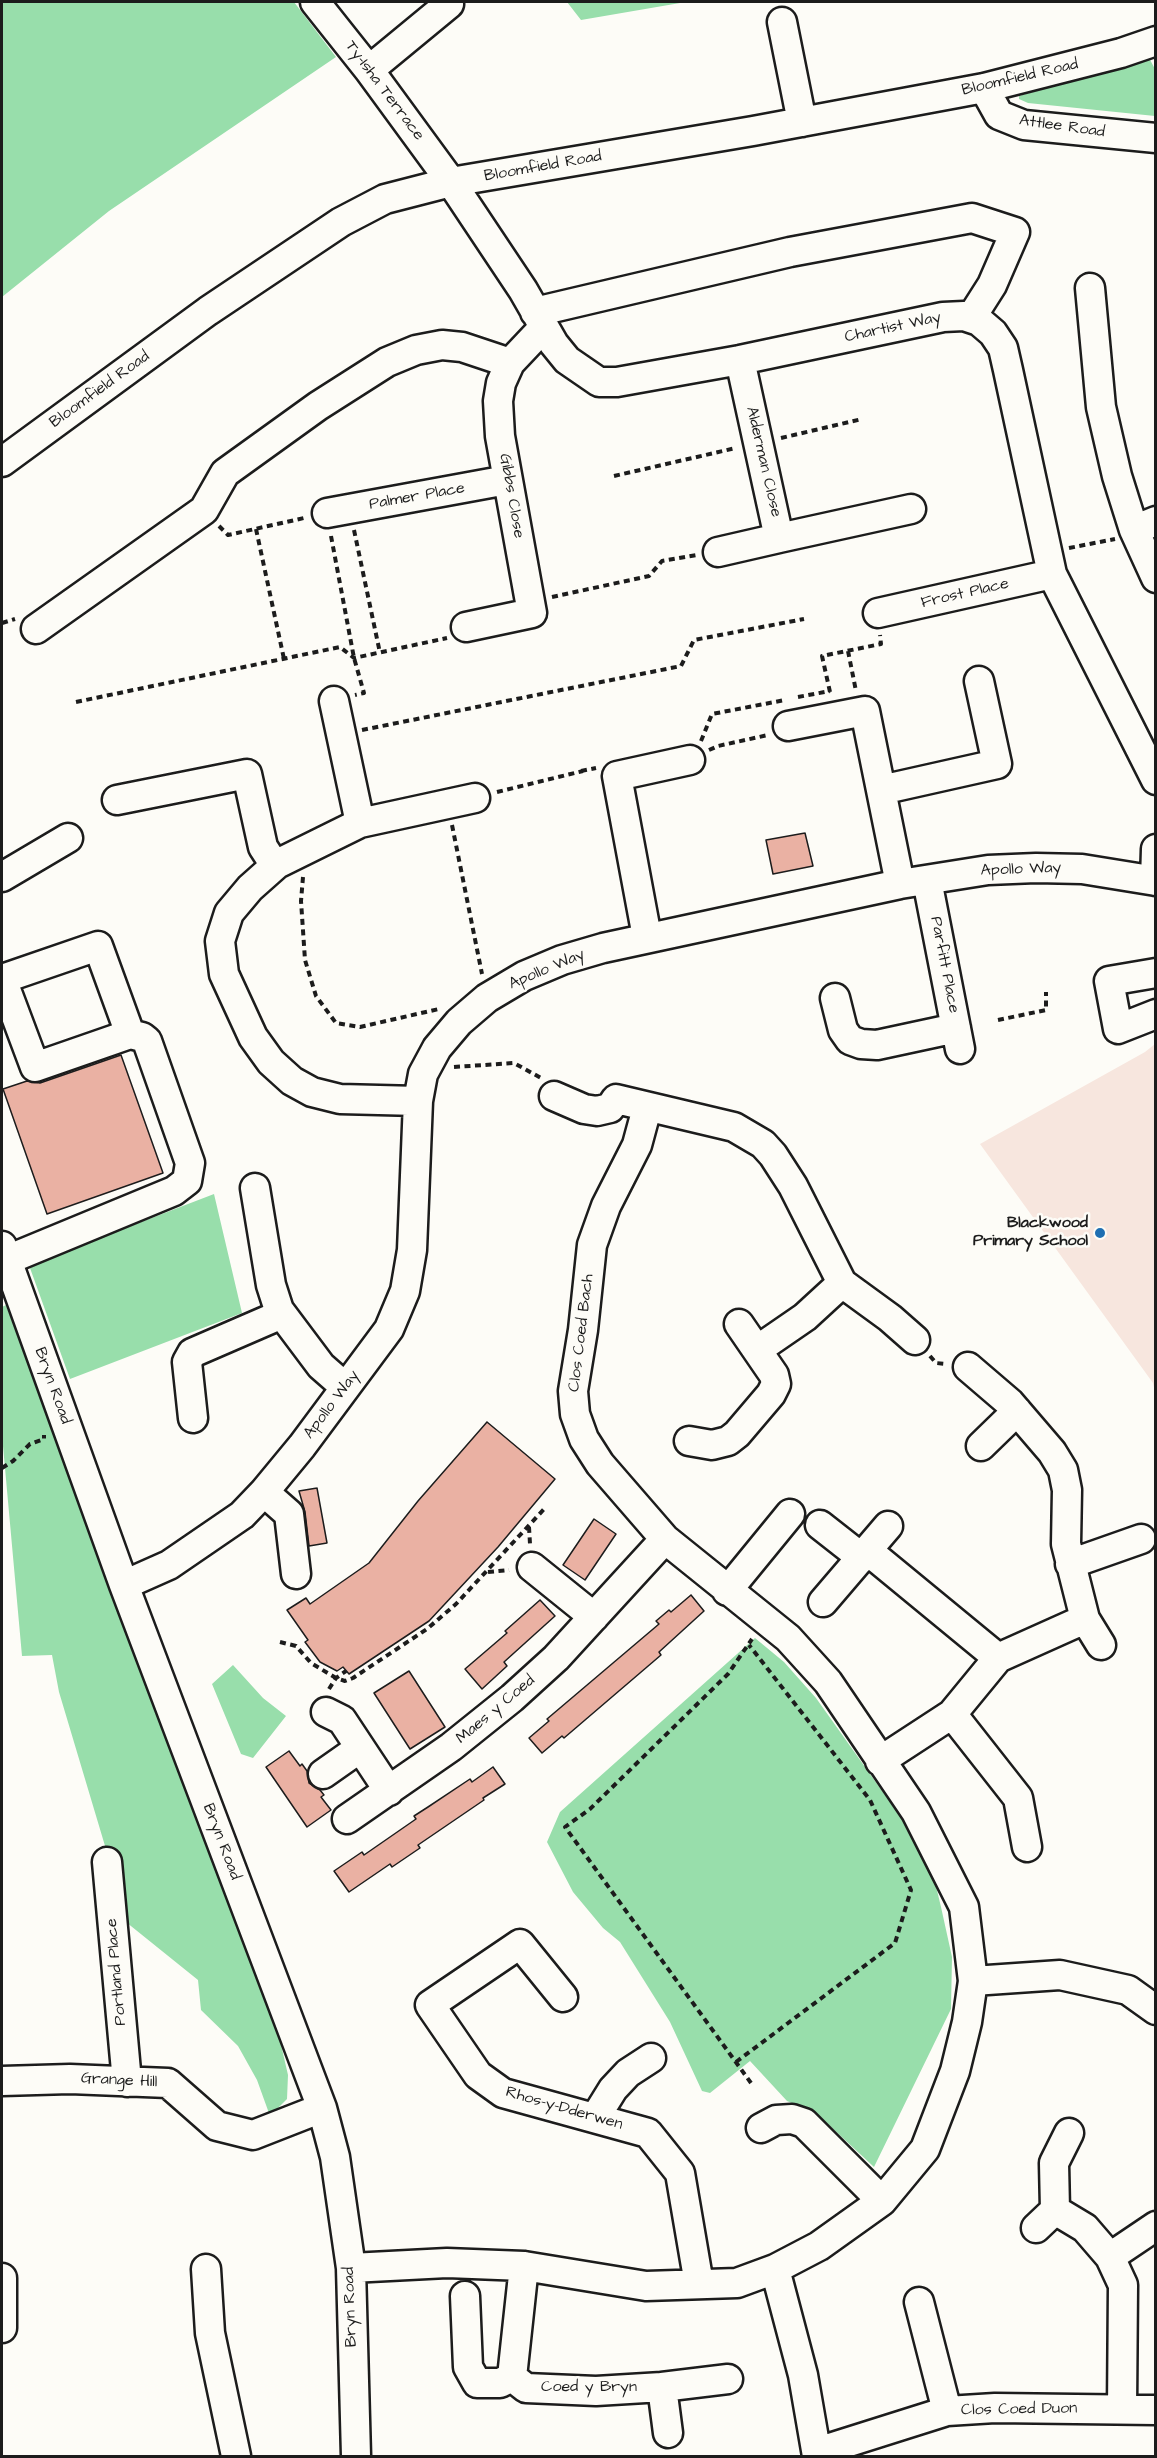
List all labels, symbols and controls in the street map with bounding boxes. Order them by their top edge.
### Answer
street label: Ty-Isha Terrace [340,37,428,145]
street label: Bloomfield Road [960,55,1080,101]
street label: Attlee Road [1018,111,1106,143]
street label: Bloomfield Road [483,147,603,187]
street label: Chartist Way [843,308,943,348]
street label: Bloomfield Road [46,347,154,433]
street label: Alderman Close [741,405,785,519]
street label: Gibbs Close [494,452,528,540]
street label: Palmer Place [368,479,466,515]
street label: Frost Place [919,575,1011,613]
street label: Apollo Way [980,859,1062,881]
street label: Parfitt Place [925,915,963,1015]
street label: Apollo Way [506,945,588,995]
place label: Blackwood Primary School [973,1214,1088,1252]
marker: Blackwood Primary School [1093,1226,1107,1240]
street label: Clos Coed Bach [565,1273,599,1393]
street label: Bryn Road [29,1345,75,1427]
street label: Apollo Way [300,1367,364,1443]
street label: Maes y Coed [453,1672,539,1748]
street label: Bryn Road [198,1801,244,1883]
street label: Portland Place [103,1918,131,2026]
street label: Grange Hill [80,2069,158,2093]
street label: Rhos-y-Dderwen [503,2083,625,2135]
street label: Bryn Road [340,2267,362,2347]
street label: Coed y Bryn [541,2378,637,2398]
street label: Clos Coed Duon [961,2399,1077,2421]

